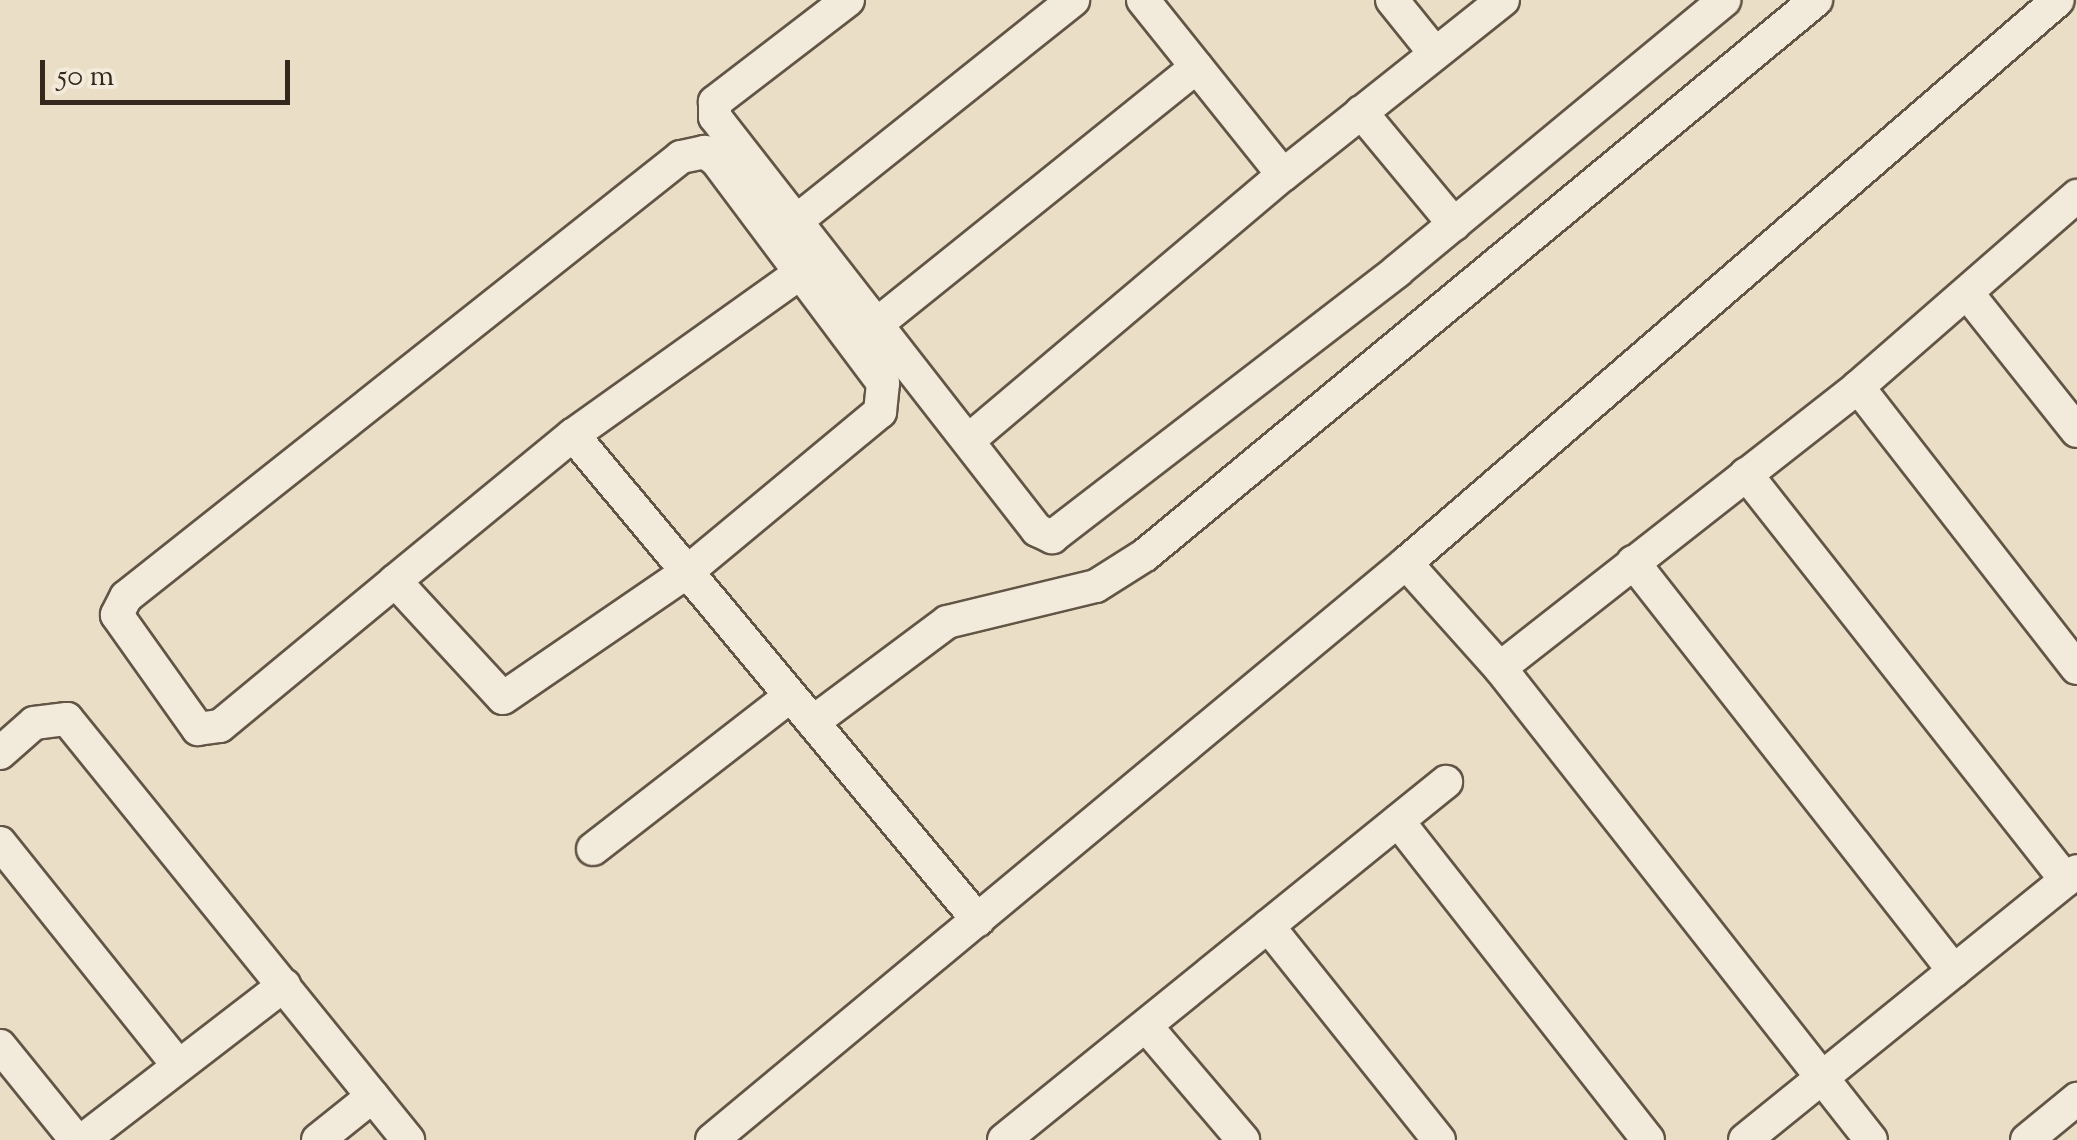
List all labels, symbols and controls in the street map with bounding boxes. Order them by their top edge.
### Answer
scale bar [45,40,295,102]
text: 50 m [57,56,114,99]

